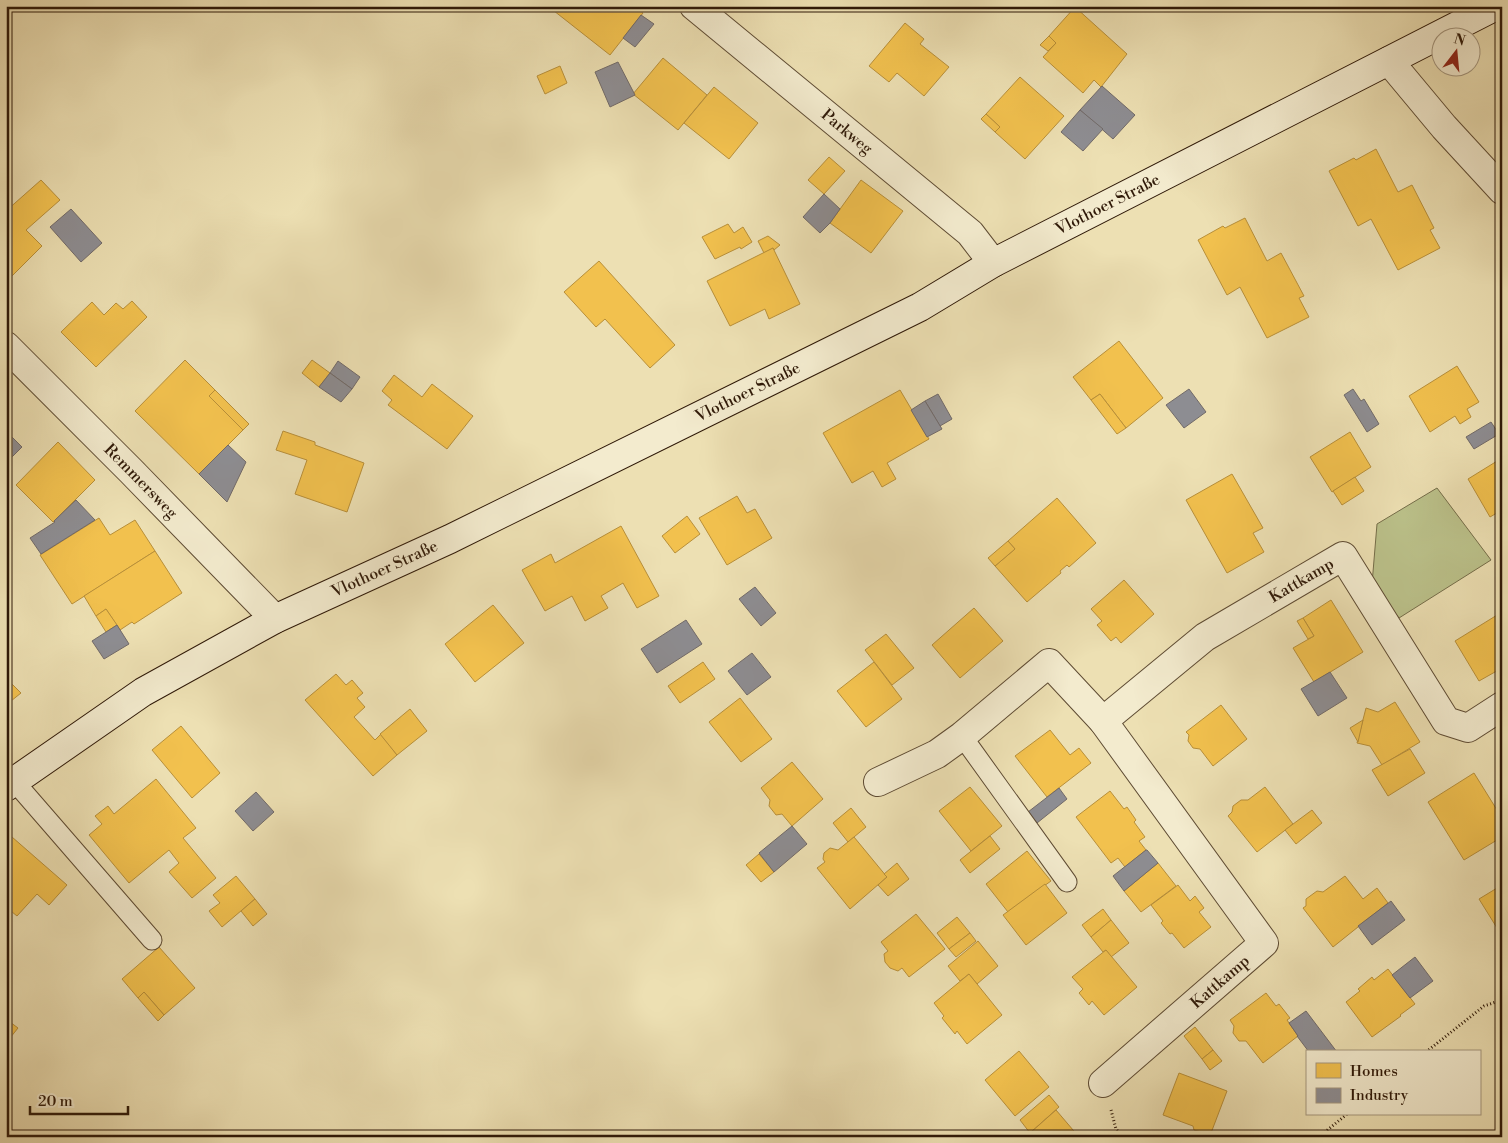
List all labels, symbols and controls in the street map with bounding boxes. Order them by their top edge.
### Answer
north arrow [1430,28,1480,78]
text: N [1452,30,1467,51]
street label: Parkweg [817,105,877,159]
street label: Vlothoer Straße [1051,169,1163,240]
street label: Vlothoer Straße [691,358,804,427]
street label: Remmersweg [100,440,182,523]
street label: Vlothoer Straße [327,536,441,602]
street label: Kattkamp [1265,554,1338,607]
street label: Kattkamp [1186,951,1254,1013]
legend [1306,1050,1480,1116]
text: Homes [1350,1062,1398,1081]
scale bar [30,1083,128,1115]
text: Industry [1350,1086,1409,1105]
text: 20 m [38,1092,73,1111]

